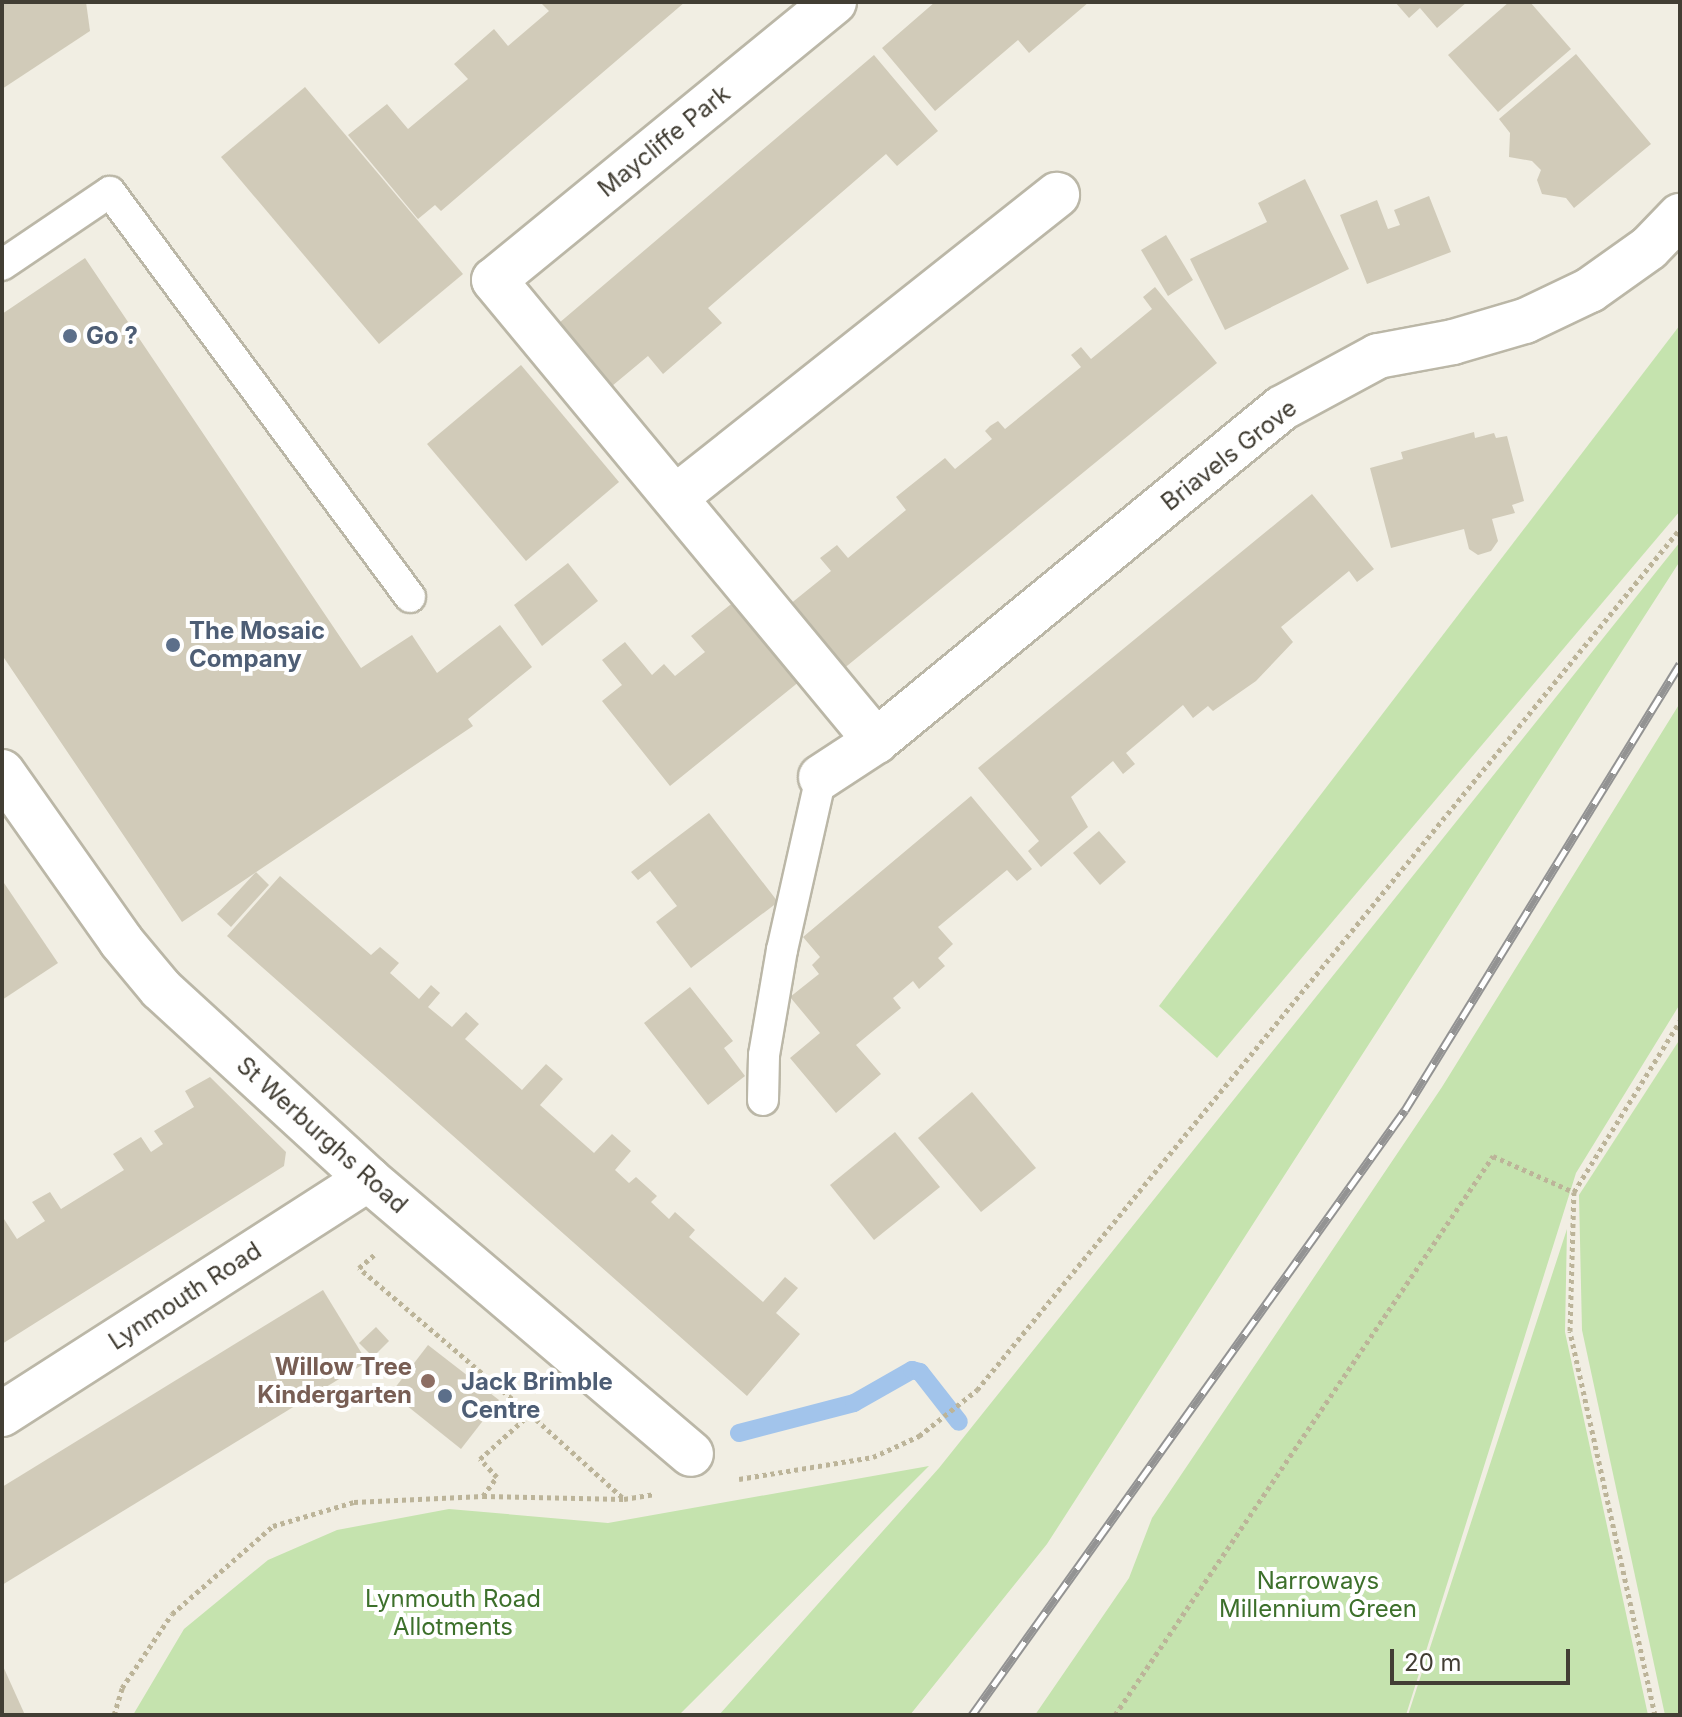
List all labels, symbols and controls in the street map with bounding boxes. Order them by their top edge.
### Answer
street label: Maycliffe Park [592,79,736,203]
place label: Go ? [86,322,138,350]
marker: Go ? [61,327,79,345]
street label: Briavels Grove [1156,393,1302,517]
place label: The Mosaic Company [189,617,325,673]
marker: The Mosaic Company [164,636,182,654]
street label: St Werburghs Road [231,1051,413,1219]
street label: Lynmouth Road [103,1236,267,1356]
place label: Willow Tree Kindergarten [257,1353,412,1409]
place label: Jack Brimble Centre [461,1368,613,1424]
marker: Willow Tree Kindergarten [419,1372,437,1390]
marker: Jack Brimble Centre [436,1387,454,1405]
park label: Narroways Millennium Green [1219,1567,1417,1623]
park label: Lynmouth Road Allotments [365,1585,541,1641]
scale bar [1394,1633,1574,1683]
text: 20 m [1404,1648,1462,1677]

